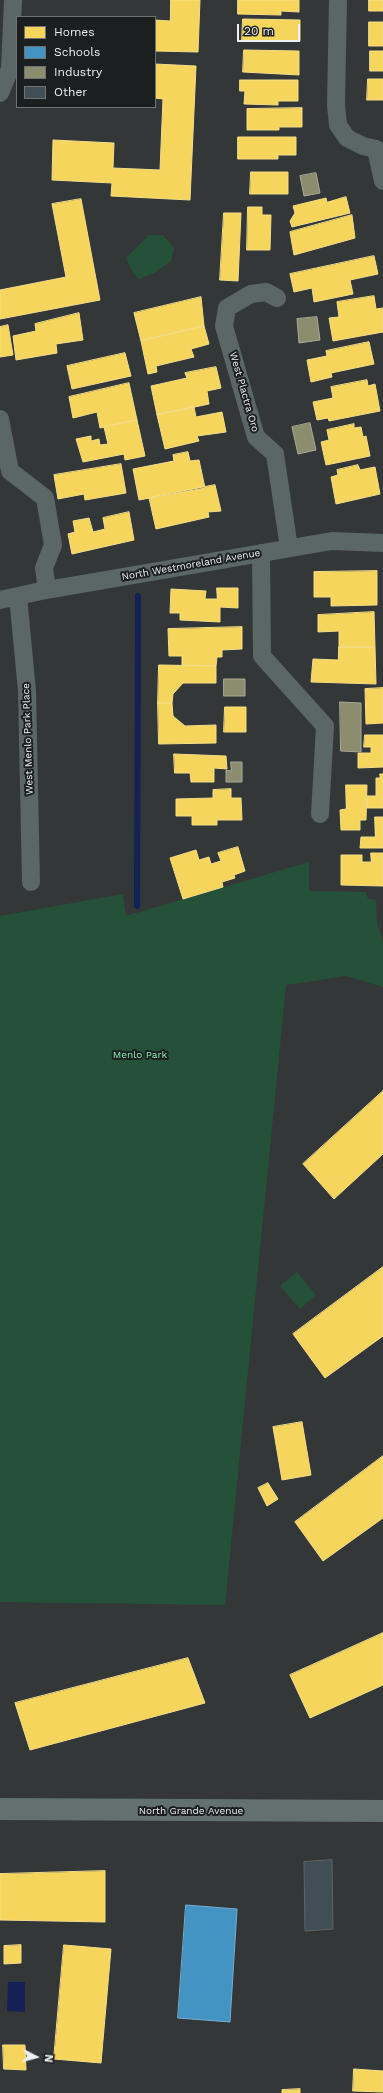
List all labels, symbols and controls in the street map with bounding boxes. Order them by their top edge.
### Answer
legend [16,16,156,108]
scale bar [239,16,302,42]
text: 20 m [244,24,274,38]
text: Homes [54,25,95,39]
text: Schools [54,45,100,59]
text: Industry [54,65,102,79]
text: Other [54,85,87,99]
street label: West Plactra Oro [227,351,261,433]
street label: North Westmoreland Avenue [121,547,261,583]
street label: West Menlo Park Place [20,683,36,795]
park label: Menlo Park [113,1049,167,1061]
street label: North Grande Avenue [139,1805,243,1817]
north arrow [16,2037,56,2077]
text: N [42,2054,55,2063]

